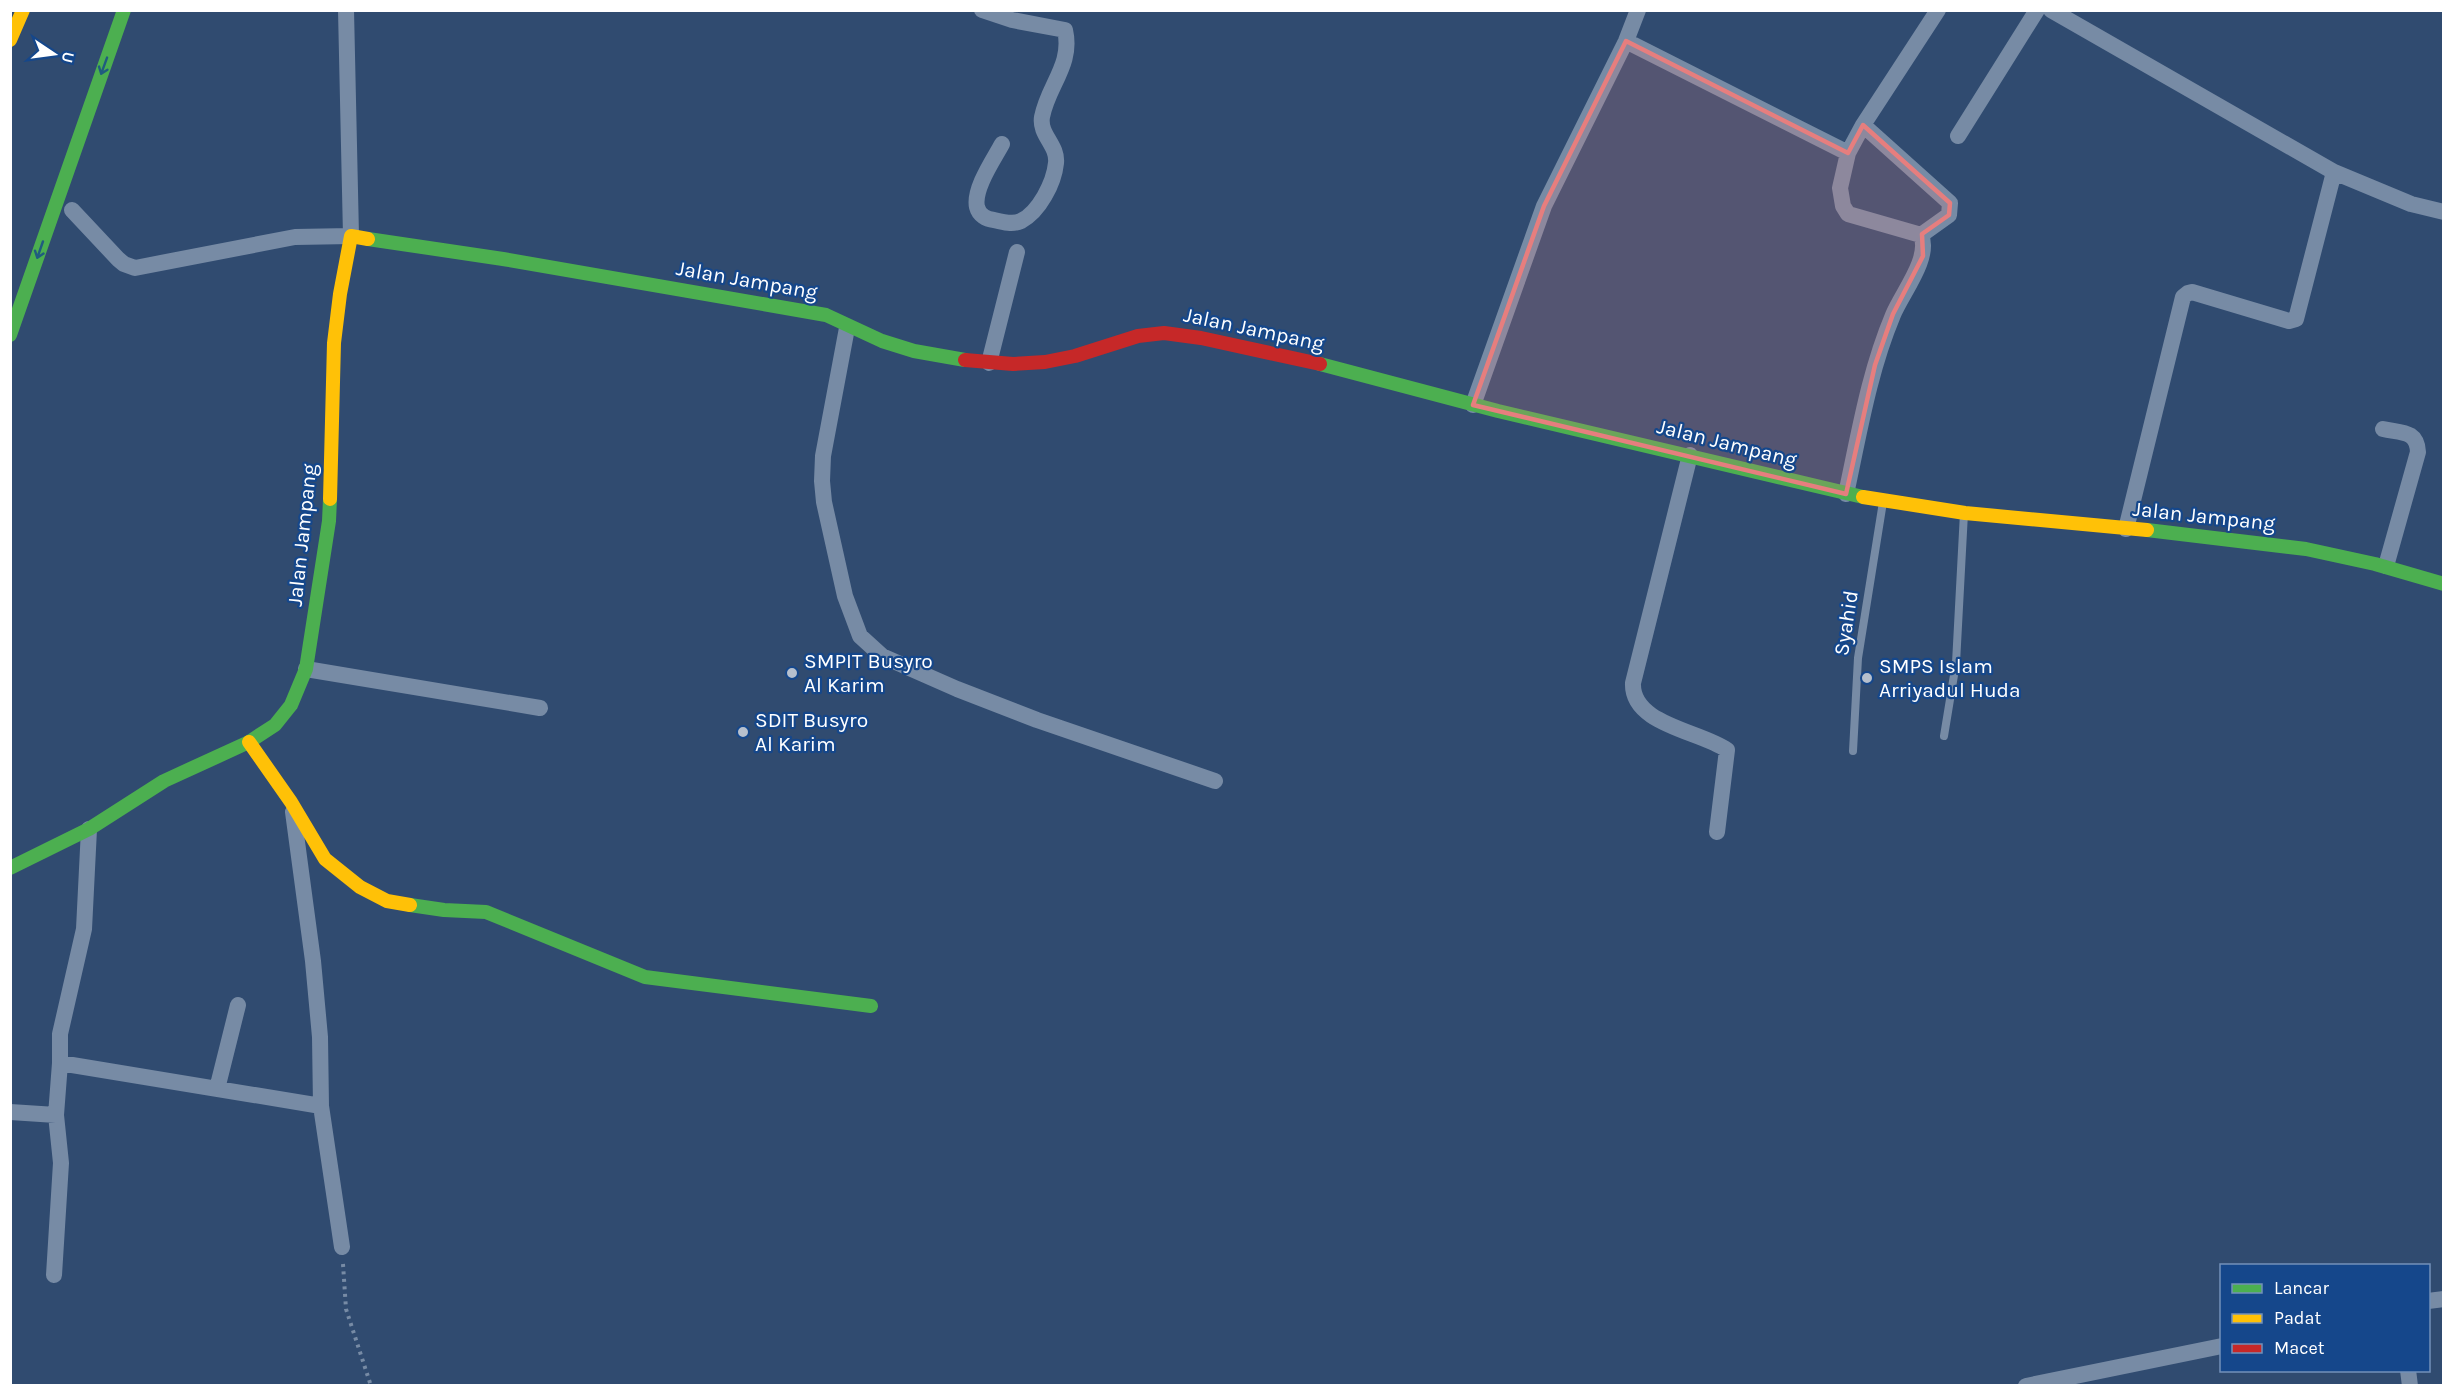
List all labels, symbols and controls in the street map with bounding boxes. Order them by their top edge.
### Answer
north arrow [24,24,84,84]
text: U [58,50,79,65]
one-way arrow [97,56,108,74]
one-way arrow [33,240,44,259]
street label: Jalan Jampang [674,256,820,304]
street label: Jalan Jampang [1181,302,1327,356]
street label: Jalan Jampang [1655,414,1800,472]
street label: Jalan Jampang [283,462,321,607]
street label: Jalan Jampang [2132,497,2277,535]
street label: Syahid [1829,589,1863,657]
place label: SMPIT Busyro Al Karim [804,649,933,697]
place label: SMPS Islam Arriyadul Huda [1879,654,2021,702]
marker: SMPIT Busyro Al Karim [785,666,799,680]
marker: SMPS Islam Arriyadul Huda [1860,671,1874,685]
place label: SDIT Busyro Al Karim [755,708,868,756]
marker: SDIT Busyro Al Karim [736,725,750,739]
legend [2220,1264,2430,1372]
text: Lancar [2274,1277,2329,1299]
text: Padat [2274,1307,2321,1329]
text: Macet [2274,1337,2325,1359]

